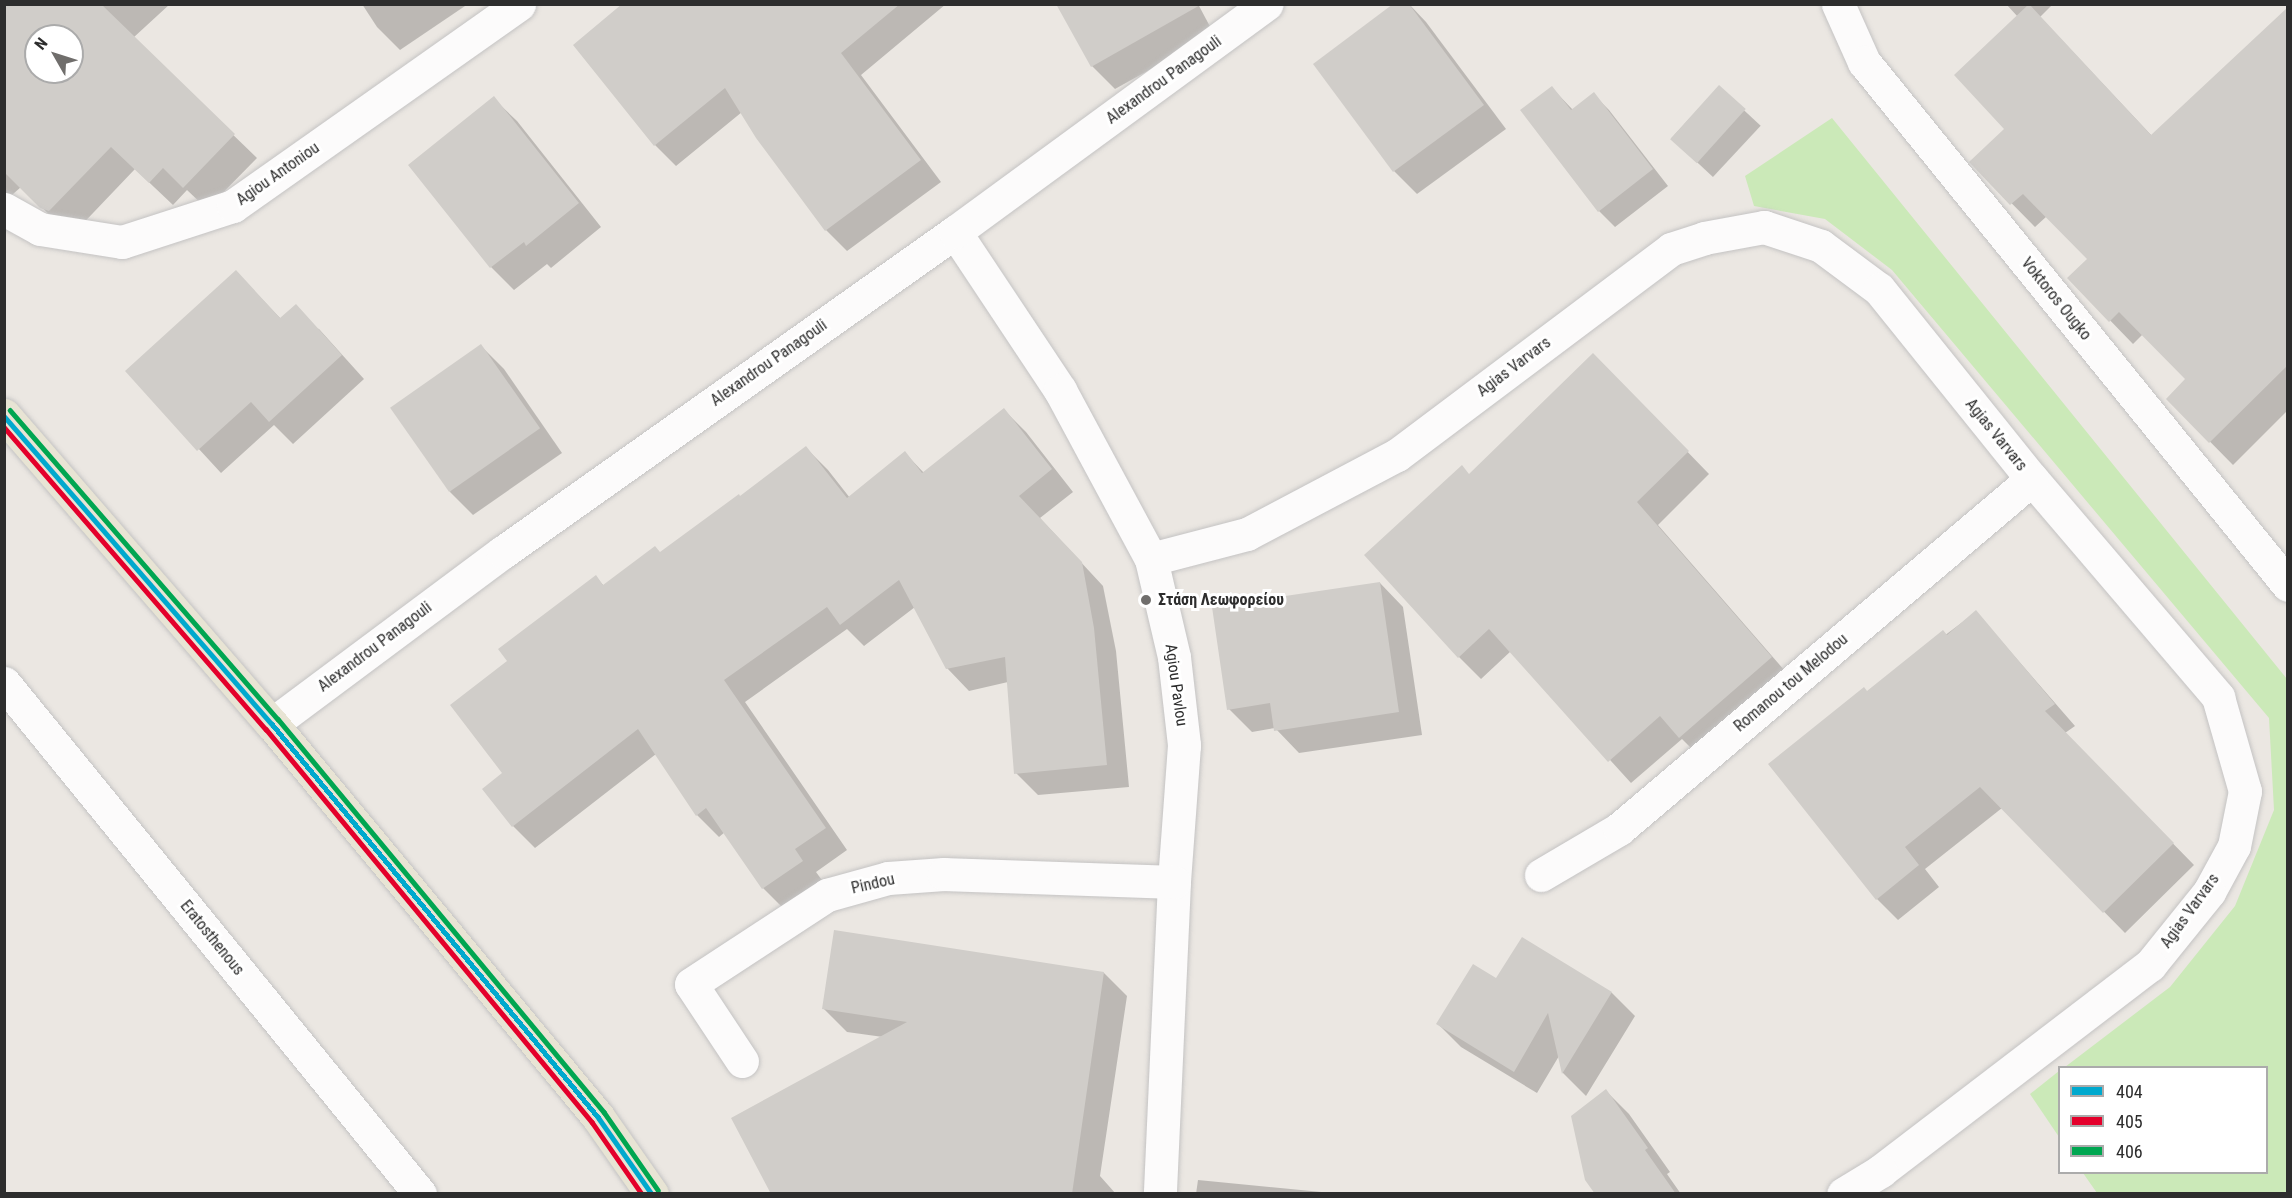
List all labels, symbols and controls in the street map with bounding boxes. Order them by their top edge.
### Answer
north arrow [24,24,84,84]
street label: Alexandrou Panagouli [1103,32,1225,128]
text: N [31,34,52,53]
street label: Agiou Antoniou [233,138,323,210]
street label: Voktoros Ougko [2017,254,2095,344]
street label: Alexandrou Panagouli [707,316,831,410]
street label: Agias Varvars [1473,333,1555,401]
street label: Agias Varvars [1961,395,2031,475]
place label: Στάση Λεωφορείου [1158,590,1284,610]
marker: Στάση Λεωφορείου [1139,593,1153,607]
street label: Alexandrou Panagouli [314,598,436,696]
street label: Romanou tou Melodou [1730,630,1852,736]
street label: Agiou Pavlou [1161,643,1191,727]
street label: Pindou [849,870,897,898]
street label: Agias Varvars [2157,870,2223,952]
street label: Eratosthenous [176,897,248,979]
legend [2058,1066,2268,1174]
text: 404 [2116,1081,2143,1102]
text: 405 [2116,1111,2143,1132]
text: 406 [2116,1141,2143,1162]

